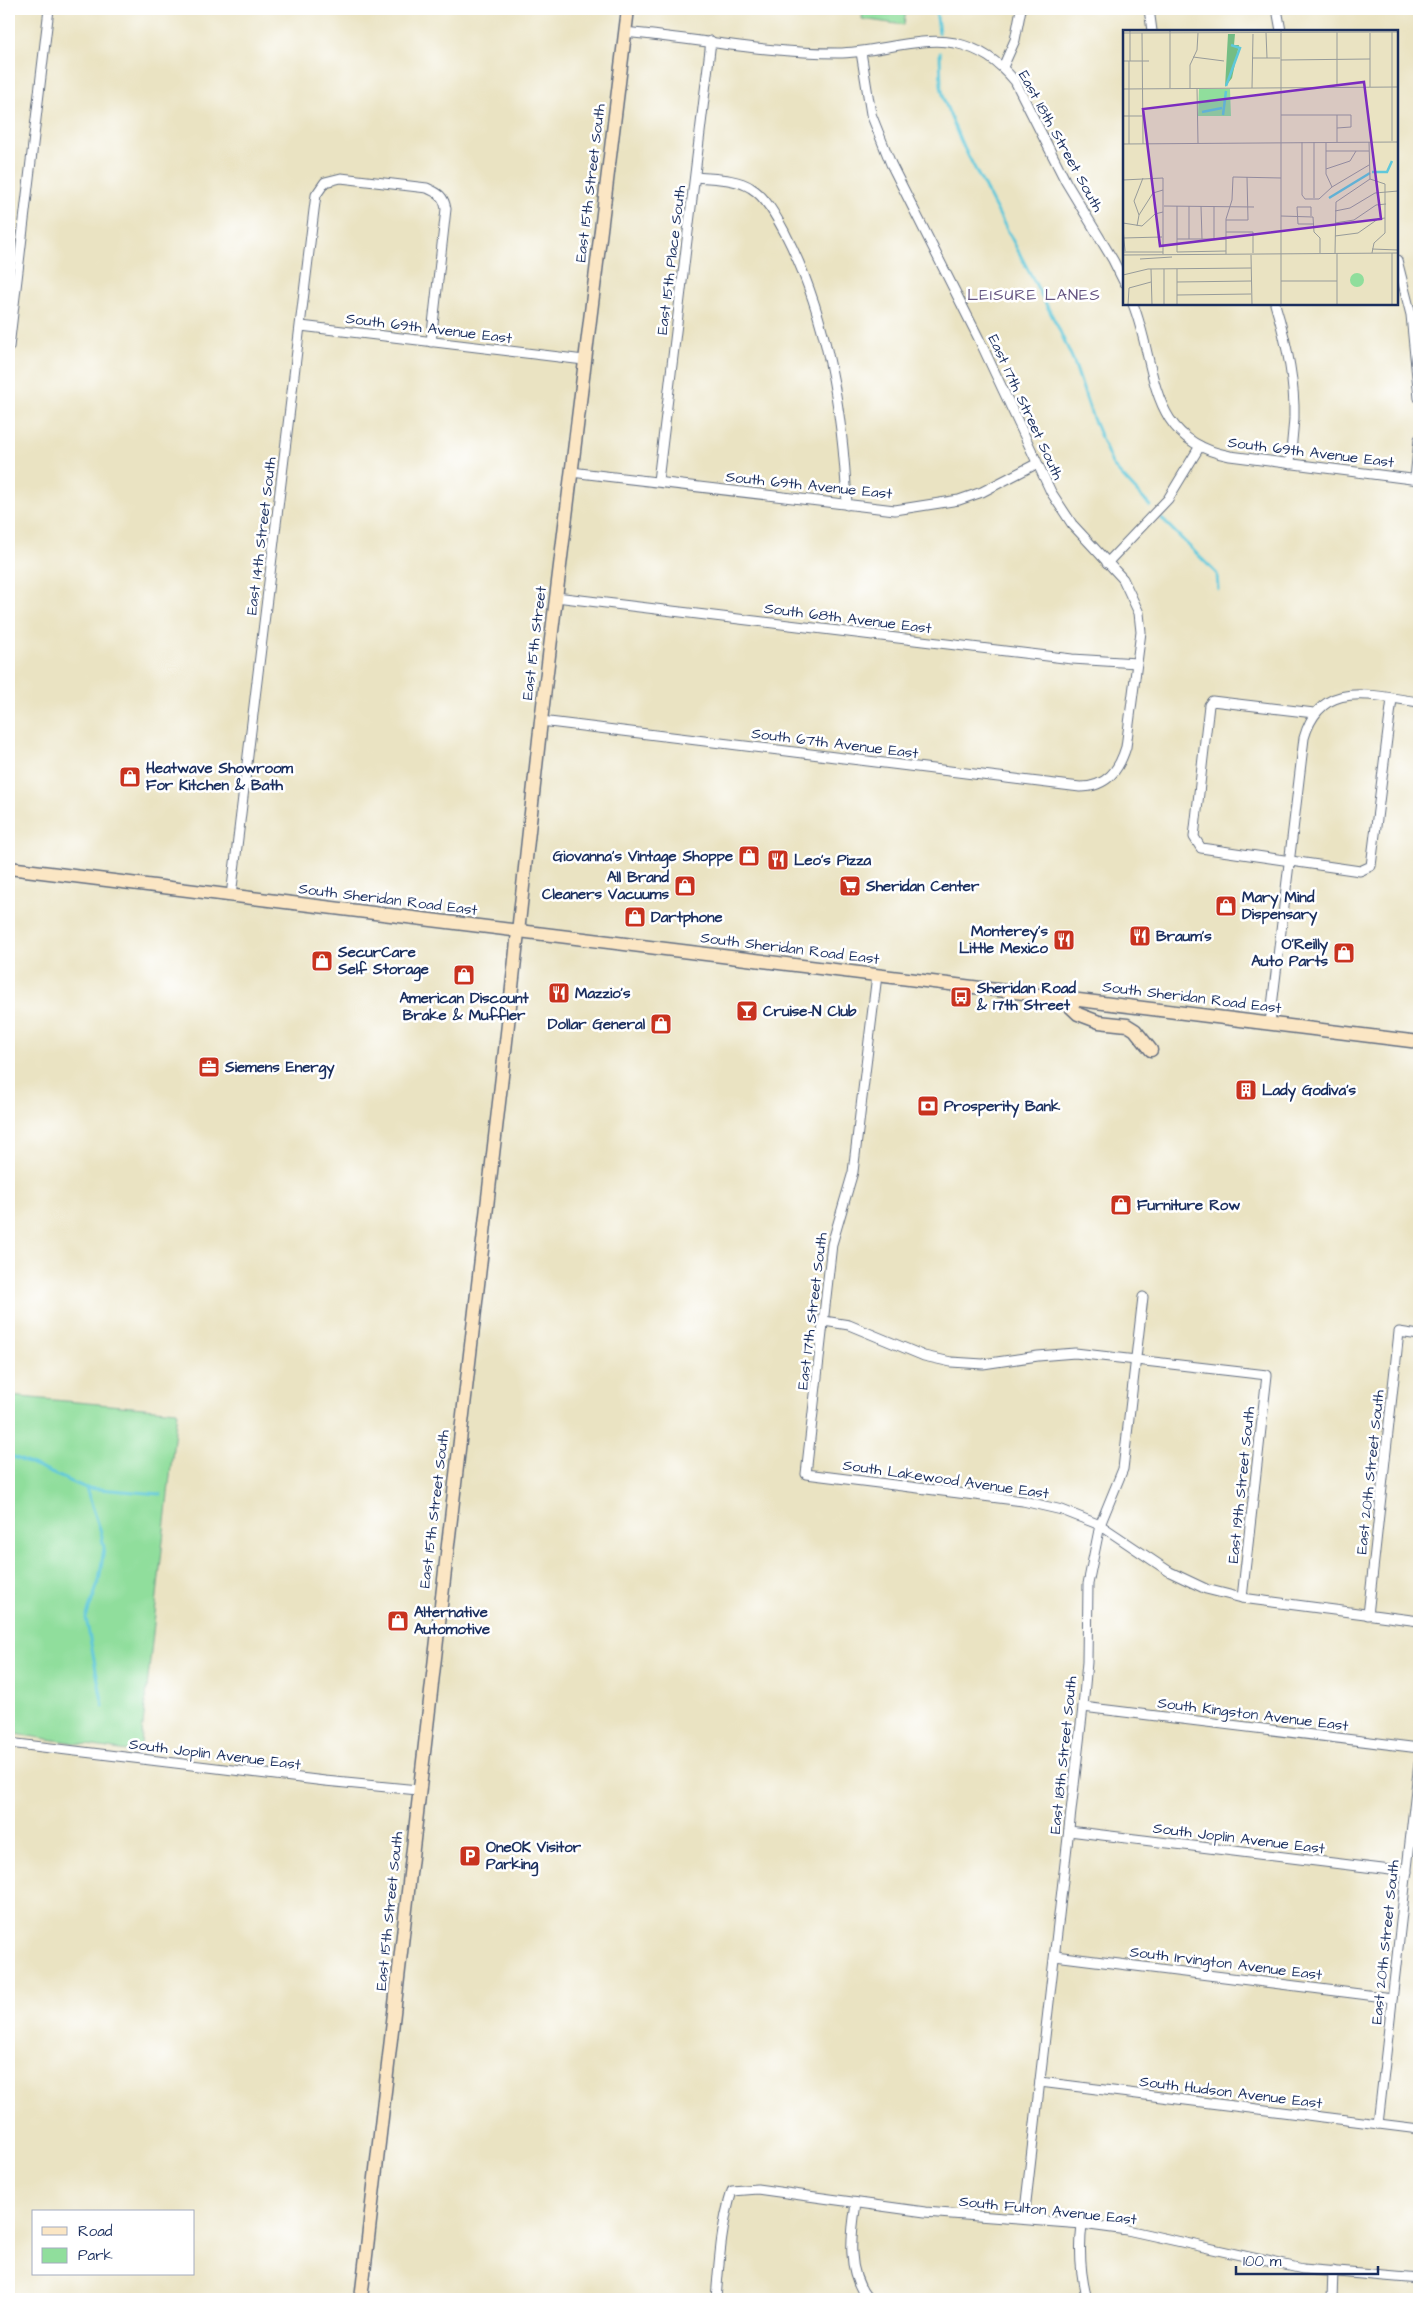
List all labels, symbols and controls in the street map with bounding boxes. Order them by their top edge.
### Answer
inset map [1123,30,1398,305]
street label: East 18th Street South [1013,67,1108,216]
street label: East 15th Street South [570,102,611,264]
street label: East 15th Place South [652,184,691,336]
district label: LEISURE LANES [967,284,1101,306]
street label: South 69th Avenue East [345,308,513,349]
street label: East 17th Street South [983,331,1069,484]
street label: South 69th Avenue East [1227,432,1395,473]
street label: East 14th Street South [241,455,282,616]
street label: South 69th Avenue East [725,466,893,505]
street label: East 15th Street [517,585,552,701]
street label: South 68th Avenue East [763,598,933,639]
street label: South 67th Avenue East [750,723,920,764]
place label: Heatwave Showroom For Kitchen & Bath [146,758,293,796]
shop icon: Heatwave Showroom For Kitchen & Bath [118,765,142,789]
shop icon: Giovanna's Vintage Shoppe [737,844,761,868]
place label: Giovanna's Vintage Shoppe [553,846,733,869]
restaurant icon: Leo's Pizza [766,848,790,872]
place label: Leo's Pizza [794,850,872,871]
place label: All Brand Cleaners Vacuums [542,867,669,905]
shop icon: All Brand Cleaners Vacuums [673,874,697,898]
supermarket icon: Sheridan Center [838,874,862,898]
place label: Sheridan Center [865,876,980,897]
street label: South Sheridan Road East [297,878,479,921]
place label: Mary Mind Dispensary [1242,887,1318,926]
shop icon: Mary Mind Dispensary [1214,894,1238,918]
shop icon: Dartphone [623,905,647,929]
place label: Dartphone [651,907,723,928]
place label: Monterey's Little Mexico [959,921,1049,959]
restaurant icon: Braum's [1128,924,1152,948]
place label: Braum's [1156,926,1212,947]
street label: South Sheridan Road East [699,927,881,970]
restaurant icon: Monterey's Little Mexico [1052,928,1076,952]
place label: O'Reilly Auto Parts [1251,934,1329,972]
shop icon: O'Reilly Auto Parts [1332,941,1356,965]
place label: SecurCare Self Storage [337,942,429,982]
shop icon: SecurCare Self Storage [310,949,334,973]
shop icon: American Discount Brake & Muffler [452,963,476,987]
street label: South Sheridan Road East [1101,976,1283,1019]
place label: Sheridan Road & 17th Street [976,978,1076,1016]
restaurant icon: Mazzio's [547,981,571,1005]
place label: Mazzio's [575,983,631,1004]
bus stop icon: Sheridan Road & 17th Street [949,985,973,1009]
place label: American Discount Brake & Muffler [399,988,530,1026]
bar icon: Cruise-N Club [735,999,759,1023]
place label: Cruise-N Club [763,1001,857,1022]
shop icon: Dollar General [649,1012,673,1036]
place label: Dollar General [548,1014,646,1035]
office icon: Siemens Energy [197,1055,221,1079]
place label: Siemens Energy [224,1057,335,1080]
building icon: Lady Godiva's [1234,1078,1258,1102]
place label: Lady Godiva's [1262,1080,1357,1102]
bank icon: Prosperity Bank [916,1094,940,1118]
place label: Prosperity Bank [944,1096,1061,1118]
shop icon: Furniture Row [1109,1193,1133,1217]
place label: Furniture Row [1137,1195,1240,1216]
street label: East 17th Street South [792,1231,833,1391]
street label: East 20th Street South [1351,1388,1390,1555]
street label: East 19th Street South [1223,1405,1260,1564]
street label: East 15th Street South [414,1428,455,1590]
street label: South Lakewood Avenue East [841,1455,1050,1504]
place label: Alternative Automotive [414,1602,490,1640]
shop icon: Alternative Automotive [386,1609,410,1633]
street label: East 18th Street South [1045,1674,1082,1835]
street label: South Kingston Avenue East [1156,1692,1350,1738]
street label: South Joplin Avenue East [128,1734,302,1775]
street label: South Joplin Avenue East [1152,1818,1326,1859]
street label: East 15th Street South [371,1830,408,1992]
place label: OneOK Visitor Parking [486,1837,582,1877]
parking icon: OneOK Visitor Parking [458,1844,482,1868]
street label: East 20th Street South [1366,1858,1405,2025]
street label: South Irvington Avenue East [1128,1941,1323,1987]
street label: South Hudson Avenue East [1138,2071,1323,2114]
street label: South Fulton Avenue East [958,2191,1138,2230]
legend [32,2210,195,2276]
text: Road [78,2221,113,2242]
scale bar [1236,2243,1378,2275]
text: Park [78,2245,113,2266]
text: 100 m [1243,2251,1282,2272]

